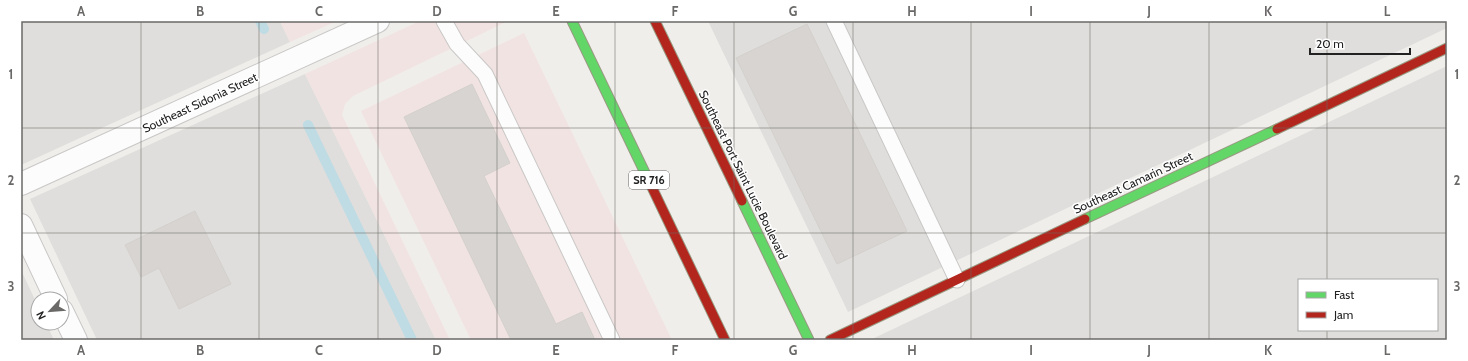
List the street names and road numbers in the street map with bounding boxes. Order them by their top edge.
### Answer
street label: Southeast Sidonia Street [140,69,260,136]
street label: Southeast Port Saint Lucie Boulevard [696,88,791,262]
street label: Southeast Camarin Street [1071,148,1195,217]
road number: SR 716 [629,171,669,189]

